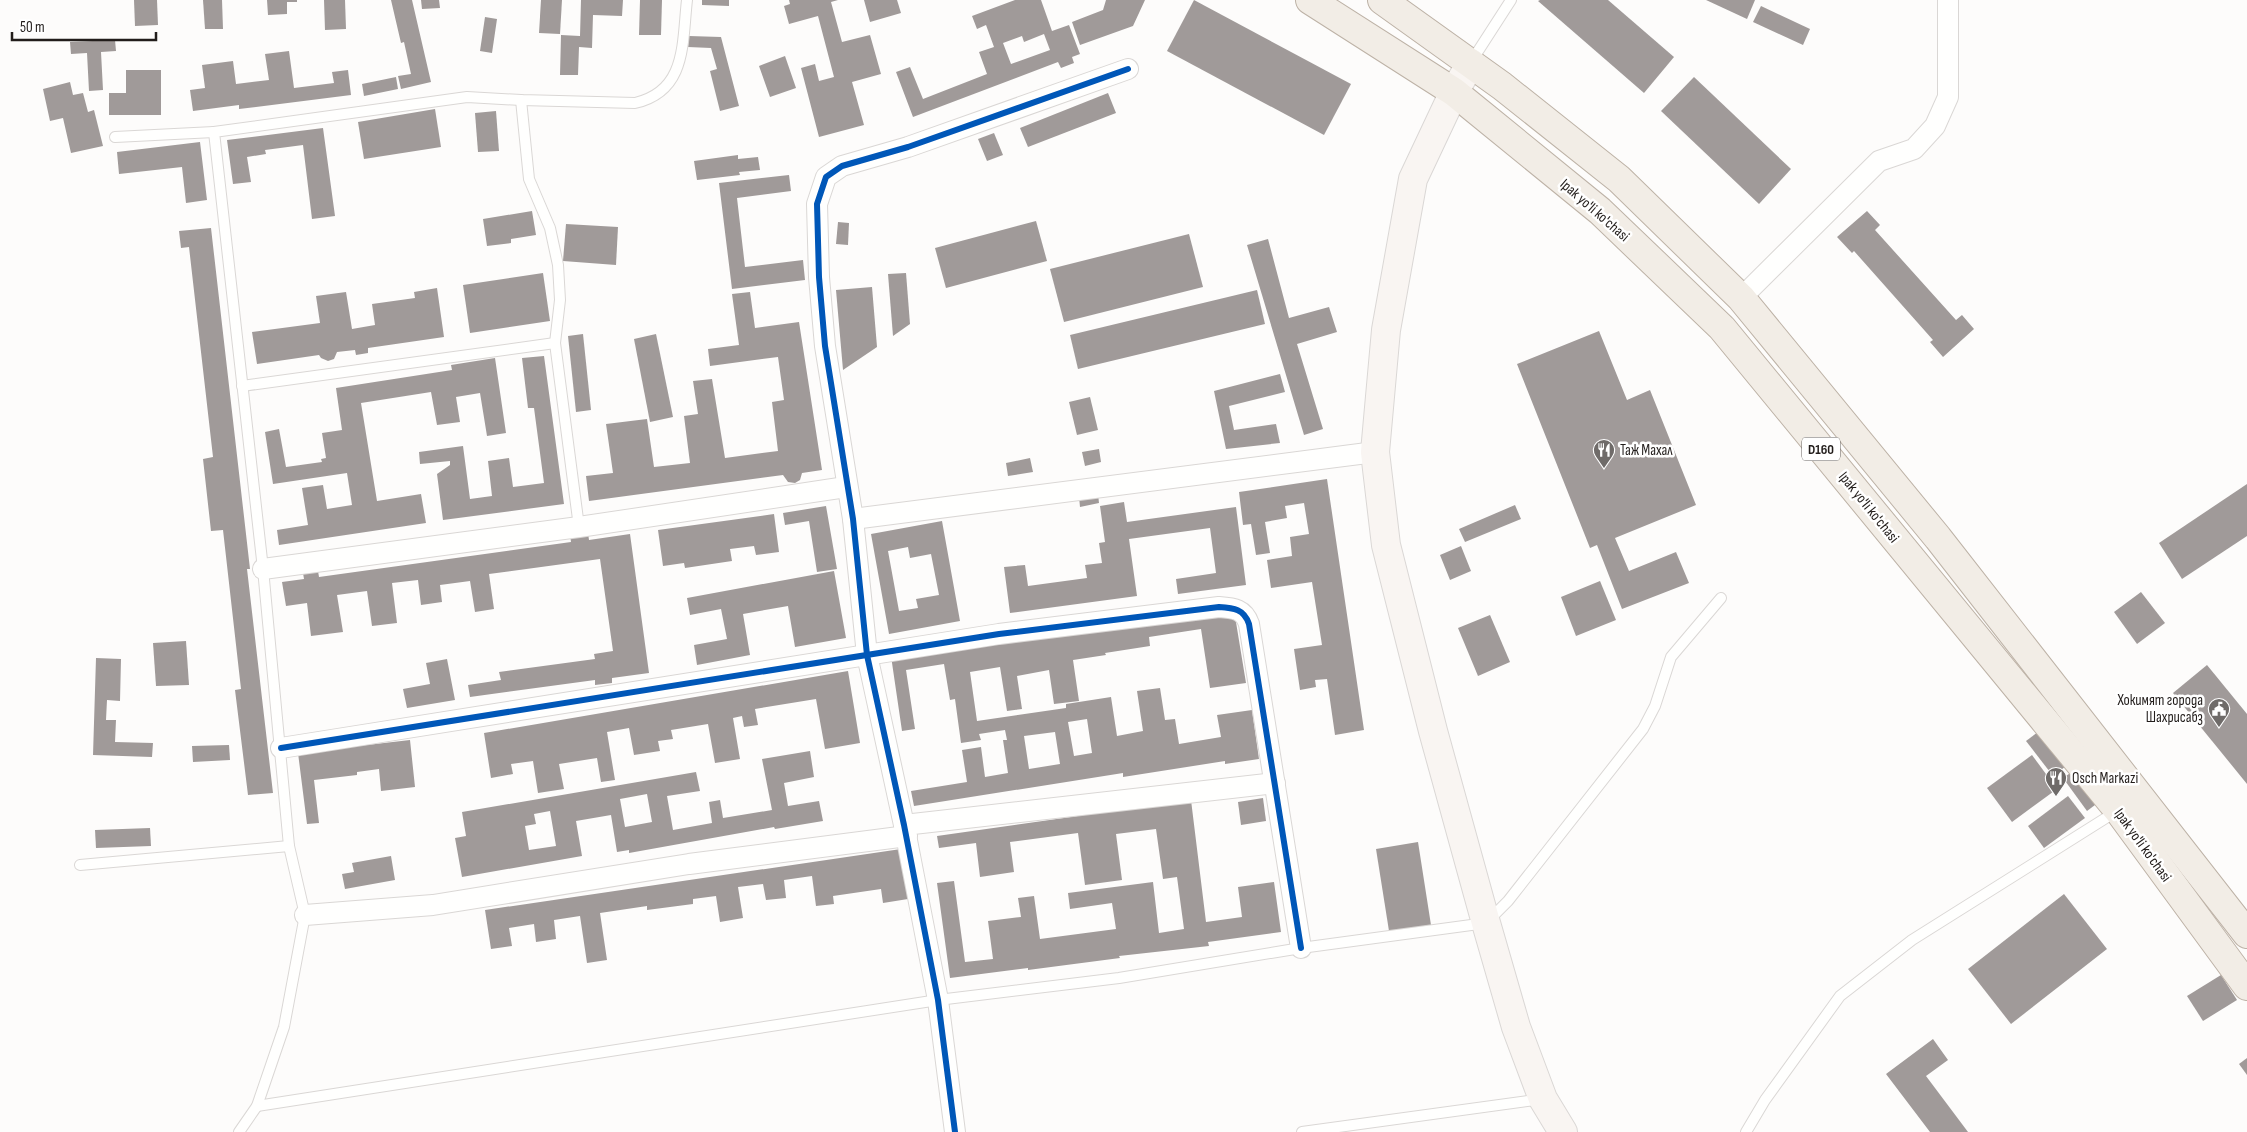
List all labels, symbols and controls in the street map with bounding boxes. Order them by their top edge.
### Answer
scale bar [12,10,156,42]
text: 50 m [20,18,45,37]
street label: Ipak yo'li ko'chasi [1556,175,1634,246]
restaurant icon: Таж Махал [1592,438,1616,469]
road number: D160 [1802,438,1840,460]
place label: Таж Махал [1620,441,1673,460]
street label: Ipak yo'li ko'chasi [1834,468,1903,547]
place label: Хокимят города Шахрисабз [2116,691,2203,727]
public building icon: Хокимят города Шахрисабз [2207,697,2231,728]
restaurant icon: Osch Markazi [2044,766,2068,797]
place label: Osch Markazi [2072,769,2138,788]
street label: Ipak yo'li ko'chasi [2110,805,2176,886]

